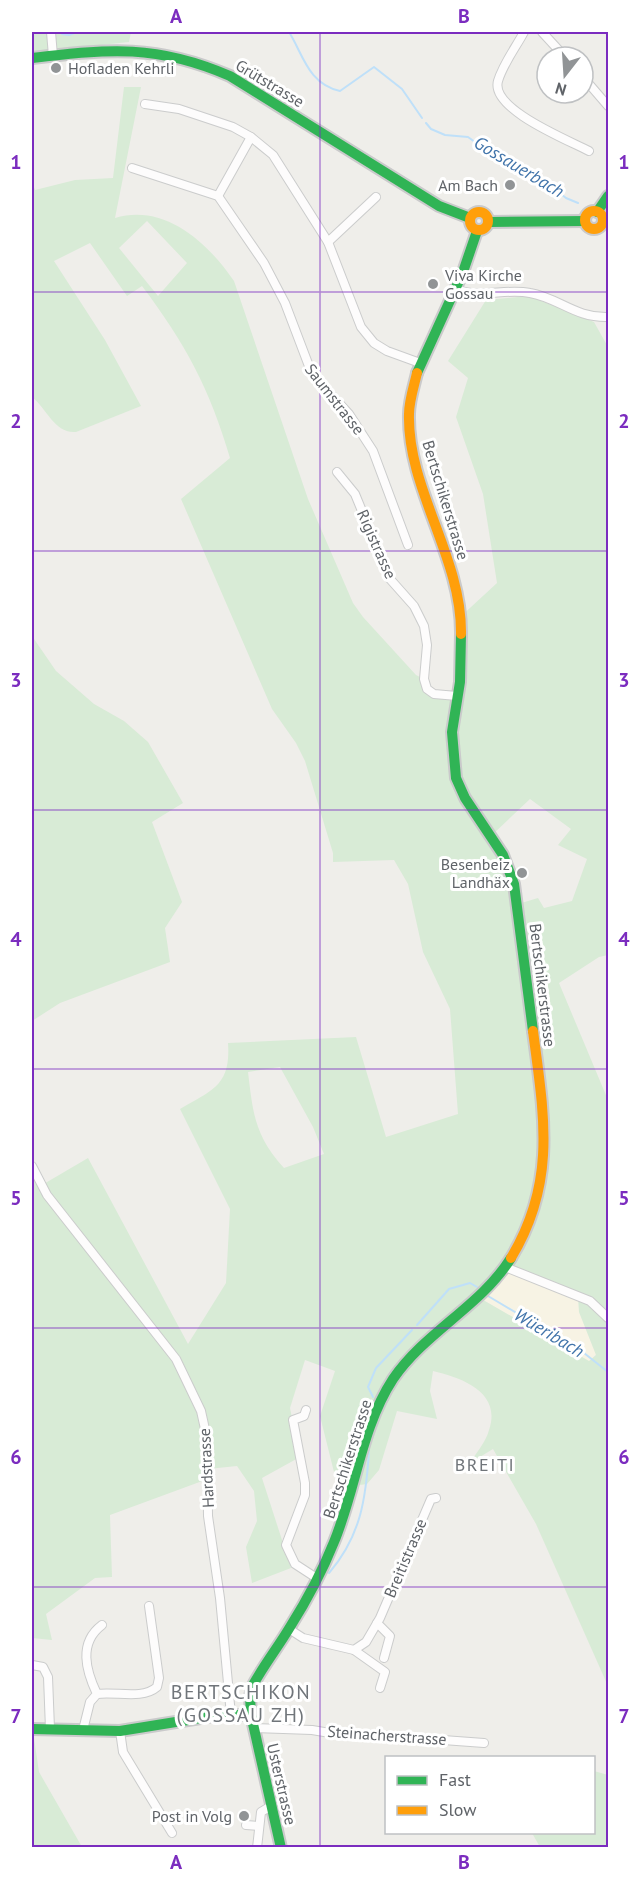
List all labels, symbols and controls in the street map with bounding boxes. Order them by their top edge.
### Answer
text: A [170,3,183,29]
text: B [458,3,470,29]
north arrow [535,45,595,105]
street label: Grütstrasse [232,55,308,111]
place label: Hofladen Kehrli [68,58,175,78]
marker: Hofladen Kehrli [49,61,63,75]
text: N [553,78,569,100]
water label: Gossauerbach [470,131,569,202]
text: 1 [10,149,22,175]
text: 1 [618,149,630,175]
place label: Am Bach [438,175,498,195]
marker: Am Bach [503,178,517,192]
place label: Viva Kirche Gossau [444,265,522,303]
marker: Viva Kirche Gossau [426,277,440,291]
street label: Saumstrasse [301,359,369,439]
text: 2 [10,408,22,434]
text: 2 [618,408,630,434]
street label: Bertschikerstrasse [418,438,474,562]
street label: Rigistrasse [353,506,401,582]
text: 3 [10,667,22,693]
text: 3 [618,667,630,693]
place label: Besenbeiz Landhäx [441,854,510,892]
marker: Besenbeiz Landhäx [515,866,529,880]
street label: Bertschikerstrasse [526,922,560,1048]
text: 4 [10,926,22,952]
text: 4 [618,926,630,952]
text: 5 [10,1185,22,1211]
text: 5 [618,1185,630,1211]
water label: Wüeribach [510,1303,588,1362]
street label: Bertschikerstrasse [318,1397,376,1521]
street label: Hardstrasse [194,1428,218,1508]
text: 6 [10,1444,22,1470]
text: 6 [618,1444,630,1470]
district label: BREITI [455,1453,515,1476]
street label: Breitistrasse [379,1515,431,1601]
district label: BERTSCHIKON (GOSSAU ZH) [171,1679,311,1728]
text: 7 [10,1703,22,1729]
text: 7 [618,1703,630,1729]
street label: Steinacherstrasse [327,1721,447,1749]
street label: Usterstrasse [263,1741,301,1827]
legend [385,1756,595,1834]
text: Fast [439,1768,471,1791]
text: Slow [439,1798,477,1821]
place label: Post in Volg [152,1806,232,1826]
marker: Post in Volg [237,1809,251,1823]
text: A [170,1849,183,1875]
text: B [458,1849,470,1875]

